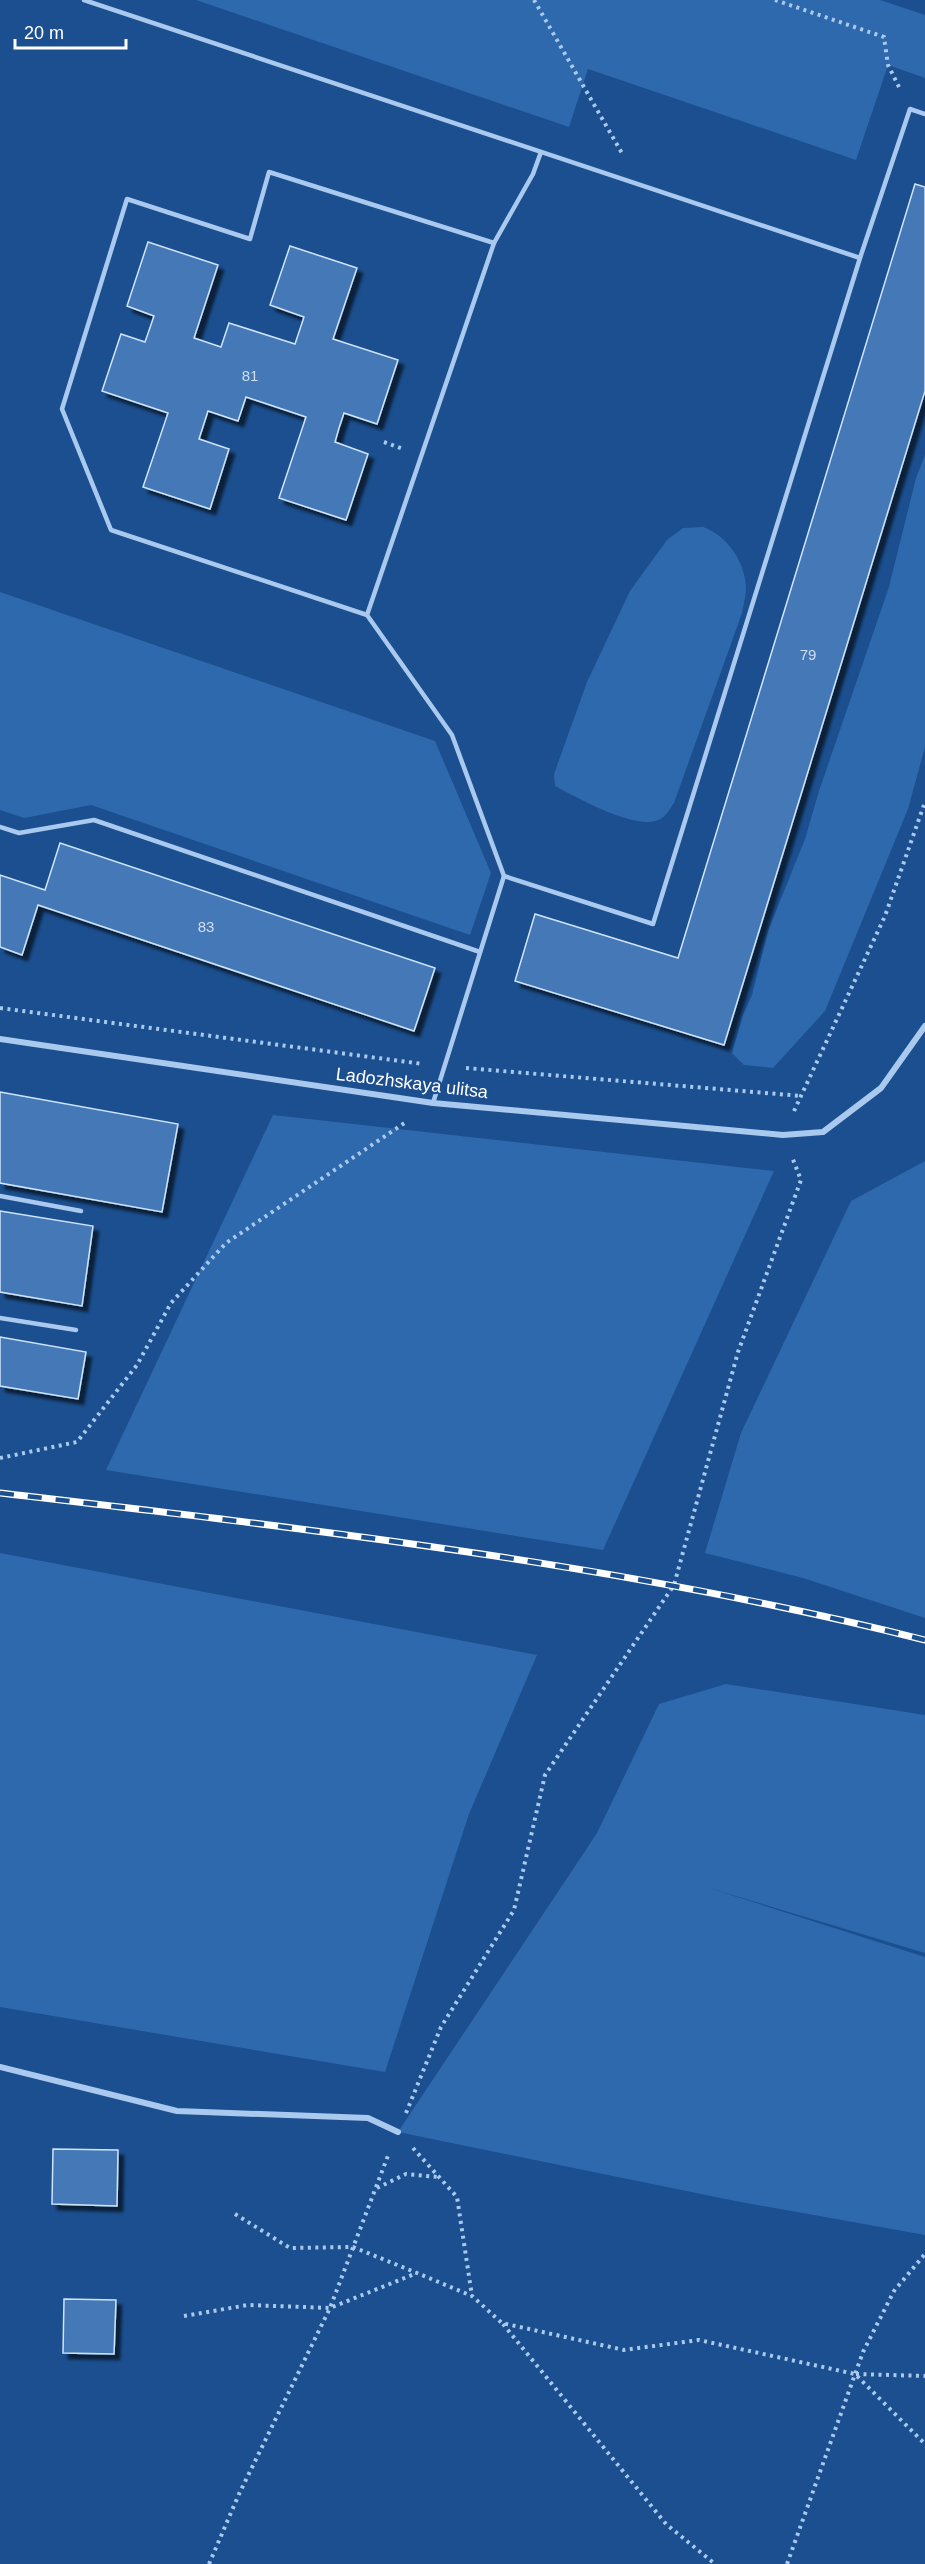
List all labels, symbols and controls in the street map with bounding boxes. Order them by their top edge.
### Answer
scale bar [15,12,126,50]
text: 20 m [24,23,64,43]
house number: 81 [242,367,258,384]
house number: 79 [800,646,816,663]
house number: 83 [198,918,214,935]
street label: Ladozhskaya ulitsa [335,1064,490,1102]

